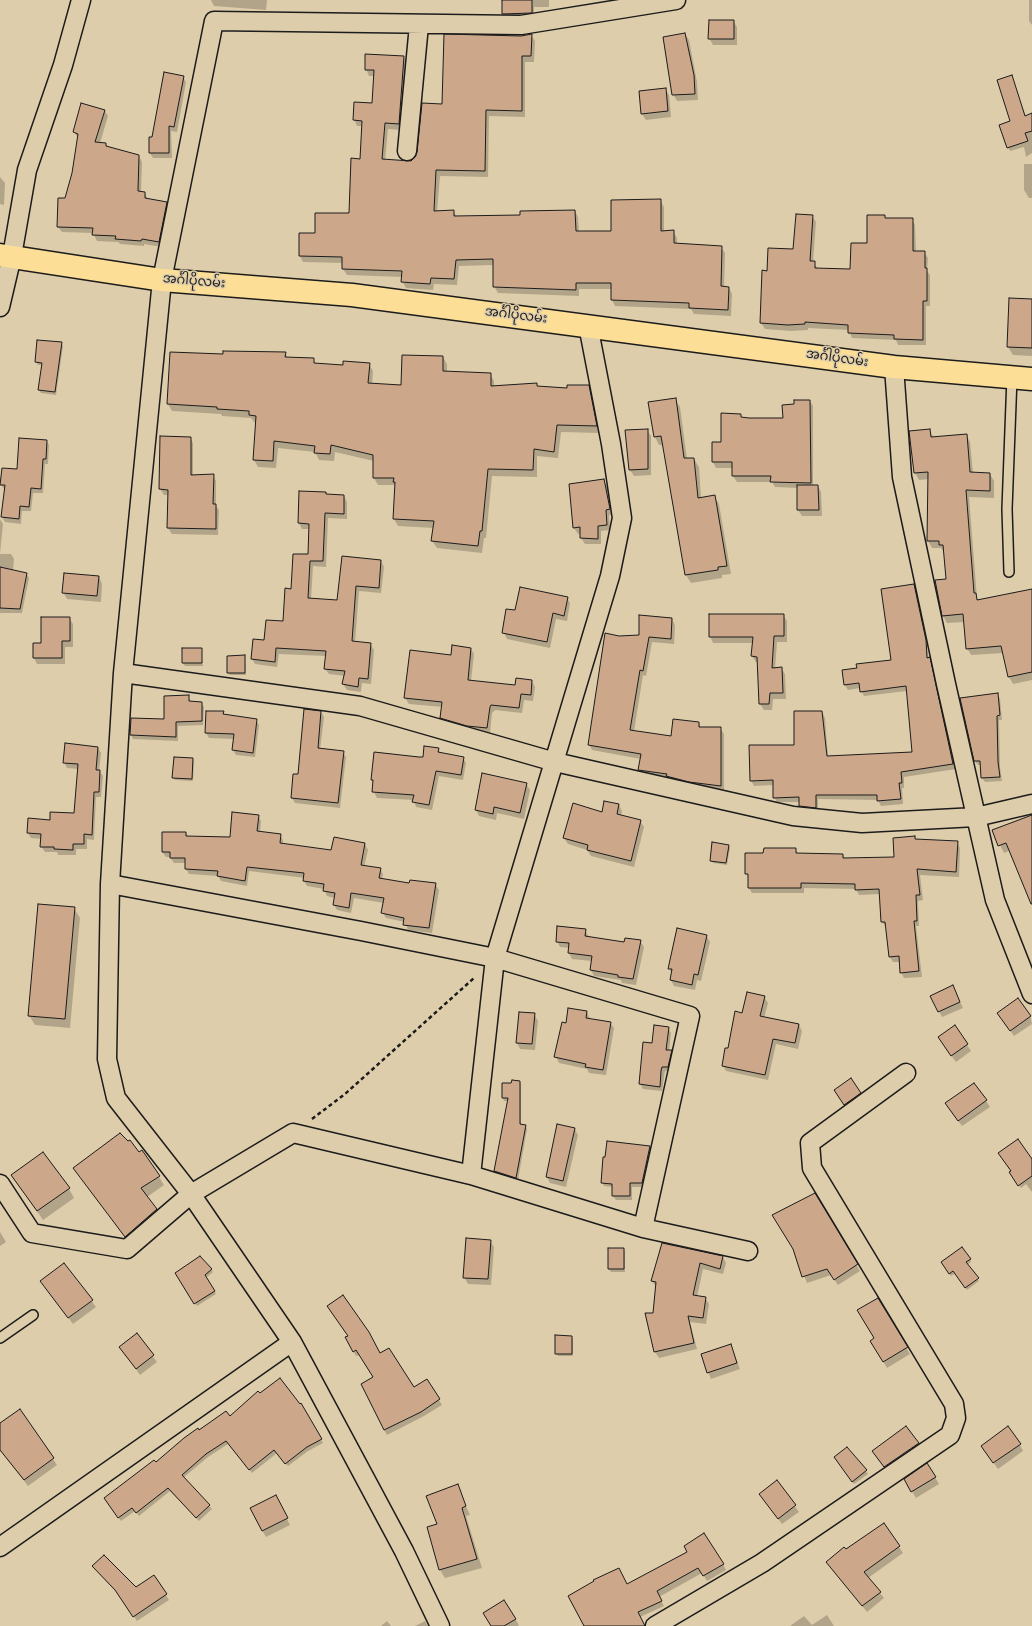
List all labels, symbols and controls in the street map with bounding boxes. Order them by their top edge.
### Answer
street label: အင်္ဂါပိုလမ်း [162,271,226,293]
street label: အင်္ဂါပိုလမ်း [484,304,548,328]
street label: အင်္ဂါပိုလမ်း [805,347,869,371]

